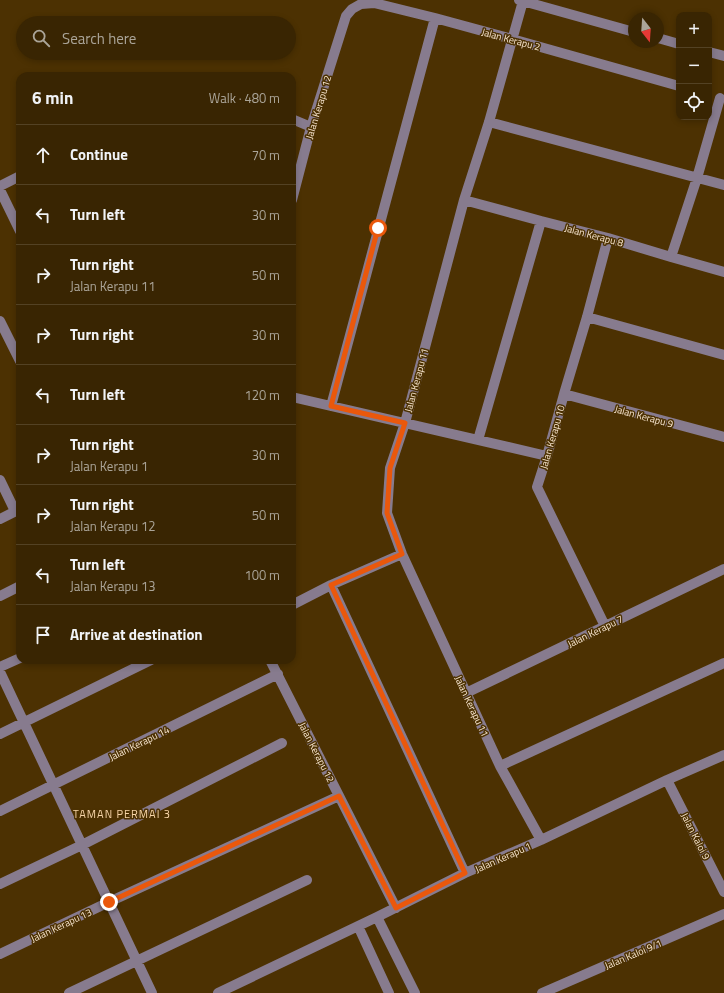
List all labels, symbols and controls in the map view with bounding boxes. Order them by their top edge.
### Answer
north arrow [628,12,664,48]
map controls [676,12,712,120]
button: + [676,12,712,48]
search box [16,16,296,60]
street label: Jalan Kerapu 2 [480,24,542,55]
icon: search [30,27,52,49]
text: Search here [62,27,136,50]
button: − [676,48,712,84]
street label: Jalan Kerapu 12 [302,73,335,141]
button: locate [676,84,712,120]
text: 6 min [32,85,73,111]
text: Walk · 480 m [209,88,280,108]
text: Continue [70,143,128,166]
icon: ahead [32,144,54,166]
text: 70 m [252,145,280,165]
text: Turn left [70,203,125,226]
icon: left [32,204,54,226]
text: 30 m [252,205,280,225]
route start [369,219,387,237]
street label: Jalan Kerapu 8 [563,220,625,251]
text: Turn right [70,253,134,276]
icon: right [32,264,54,286]
text: 50 m [252,265,280,285]
text: Jalan Kerapu 11 [70,276,156,296]
text: Turn right [70,323,134,346]
icon: right [32,324,54,346]
text: 30 m [252,325,280,345]
street label: Jalan Kerapu 11 [401,346,432,414]
text: Turn left [70,383,125,406]
icon: left [32,384,54,406]
text: 120 m [244,385,280,405]
street label: Jalan Kerapu 9 [613,401,675,432]
street label: Jalan Kerapu 10 [536,403,569,471]
text: Turn right [70,433,134,456]
icon: right [32,444,54,466]
text: 30 m [252,445,280,465]
text: Jalan Kerapu 1 [70,456,148,476]
text: Turn right [70,493,134,516]
icon: right [32,504,54,526]
text: 50 m [252,505,280,525]
text: Jalan Kerapu 12 [70,516,156,536]
text: Turn left [70,553,125,576]
icon: left [32,564,54,586]
text: 100 m [244,565,280,585]
text: Jalan Kerapu 13 [70,576,156,596]
street label: Jalan Kerapu 7 [565,612,626,651]
text: Arrive at destination [70,623,203,646]
icon: arrive [32,624,54,646]
street label: Jalan Kerapu 11 [451,673,492,739]
street label: Jalan Kerapu 12 [295,719,338,785]
street label: Jalan Kerapu 14 [106,722,172,765]
district label: TAMAN PERMAI 3 [73,806,171,822]
street label: Jalan Kaloi 9 [677,810,714,863]
street label: Jalan Kerapu 1 [473,838,534,877]
route end [100,893,118,911]
street label: Jalan Kerapu 13 [28,905,94,946]
street label: Jalan Kaloi 9/1 [602,936,664,973]

